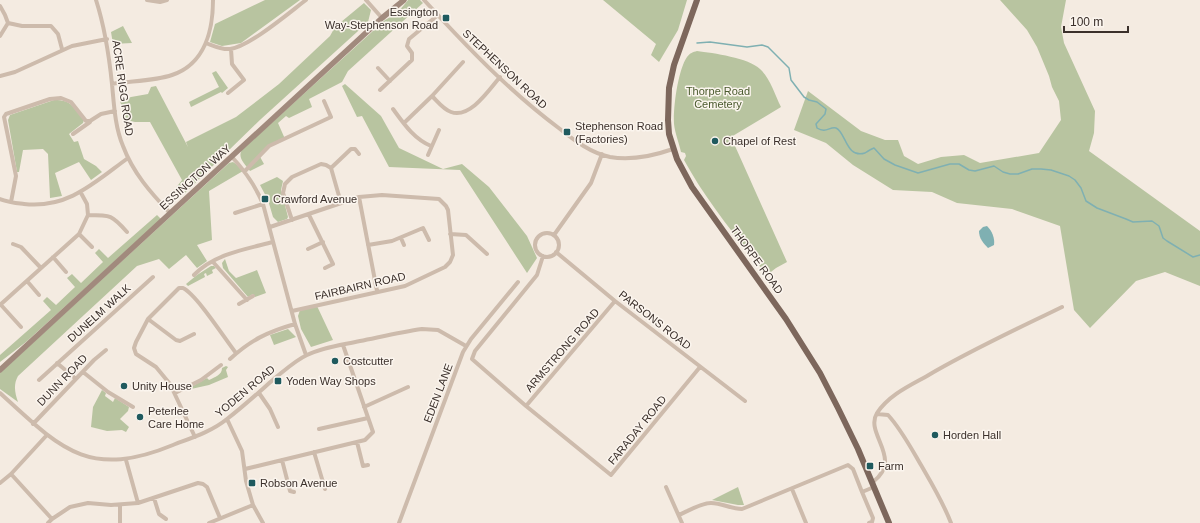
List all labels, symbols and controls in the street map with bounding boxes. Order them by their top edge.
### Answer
place label: Essington Way-Stephenson Road [325,6,438,31]
scale bar [1064,8,1128,34]
marker: Essington Way-Stephenson Road [441,13,451,23]
text: 100 m [1070,15,1103,29]
street label: STEPHENSON ROAD [460,27,550,111]
street label: ACRE RIGG ROAD [110,39,136,137]
park label: Thorpe Road Cemetery [686,85,750,110]
place label: Stephenson Road (Factories) [575,120,663,145]
marker: Stephenson Road (Factories) [562,127,572,137]
place label: Chapel of Rest [723,135,796,147]
marker: Chapel of Rest [710,136,720,146]
street label: ESSINGTON WAY [157,141,233,212]
place label: Crawford Avenue [273,193,357,205]
marker: Crawford Avenue [260,194,270,204]
street label: THORPE ROAD [728,224,786,296]
street label: FAIRBAIRN ROAD [313,270,407,302]
street label: DUNELM WALK [65,281,133,344]
street label: PARSONS ROAD [617,288,693,352]
street label: ARMSTRONG ROAD [523,306,601,394]
street label: DUNN ROAD [35,352,89,408]
place label: Costcutter [343,355,393,367]
marker: Costcutter [330,356,340,366]
street label: EDEN LANE [421,362,455,424]
street label: YODEN ROAD [213,363,277,419]
place label: Yoden Way Shops [286,375,376,387]
marker: Yoden Way Shops [273,376,283,386]
place label: Unity House [132,380,192,392]
marker: Unity House [119,381,129,391]
street label: FARADAY ROAD [606,393,668,467]
place label: Peterlee Care Home [148,405,204,430]
marker: Peterlee Care Home [135,412,145,422]
place label: Horden Hall [943,429,1001,441]
marker: Horden Hall [930,430,940,440]
place label: Farm [878,460,904,472]
marker: Farm [865,461,875,471]
place label: Robson Avenue [260,477,337,489]
marker: Robson Avenue [247,478,257,488]

